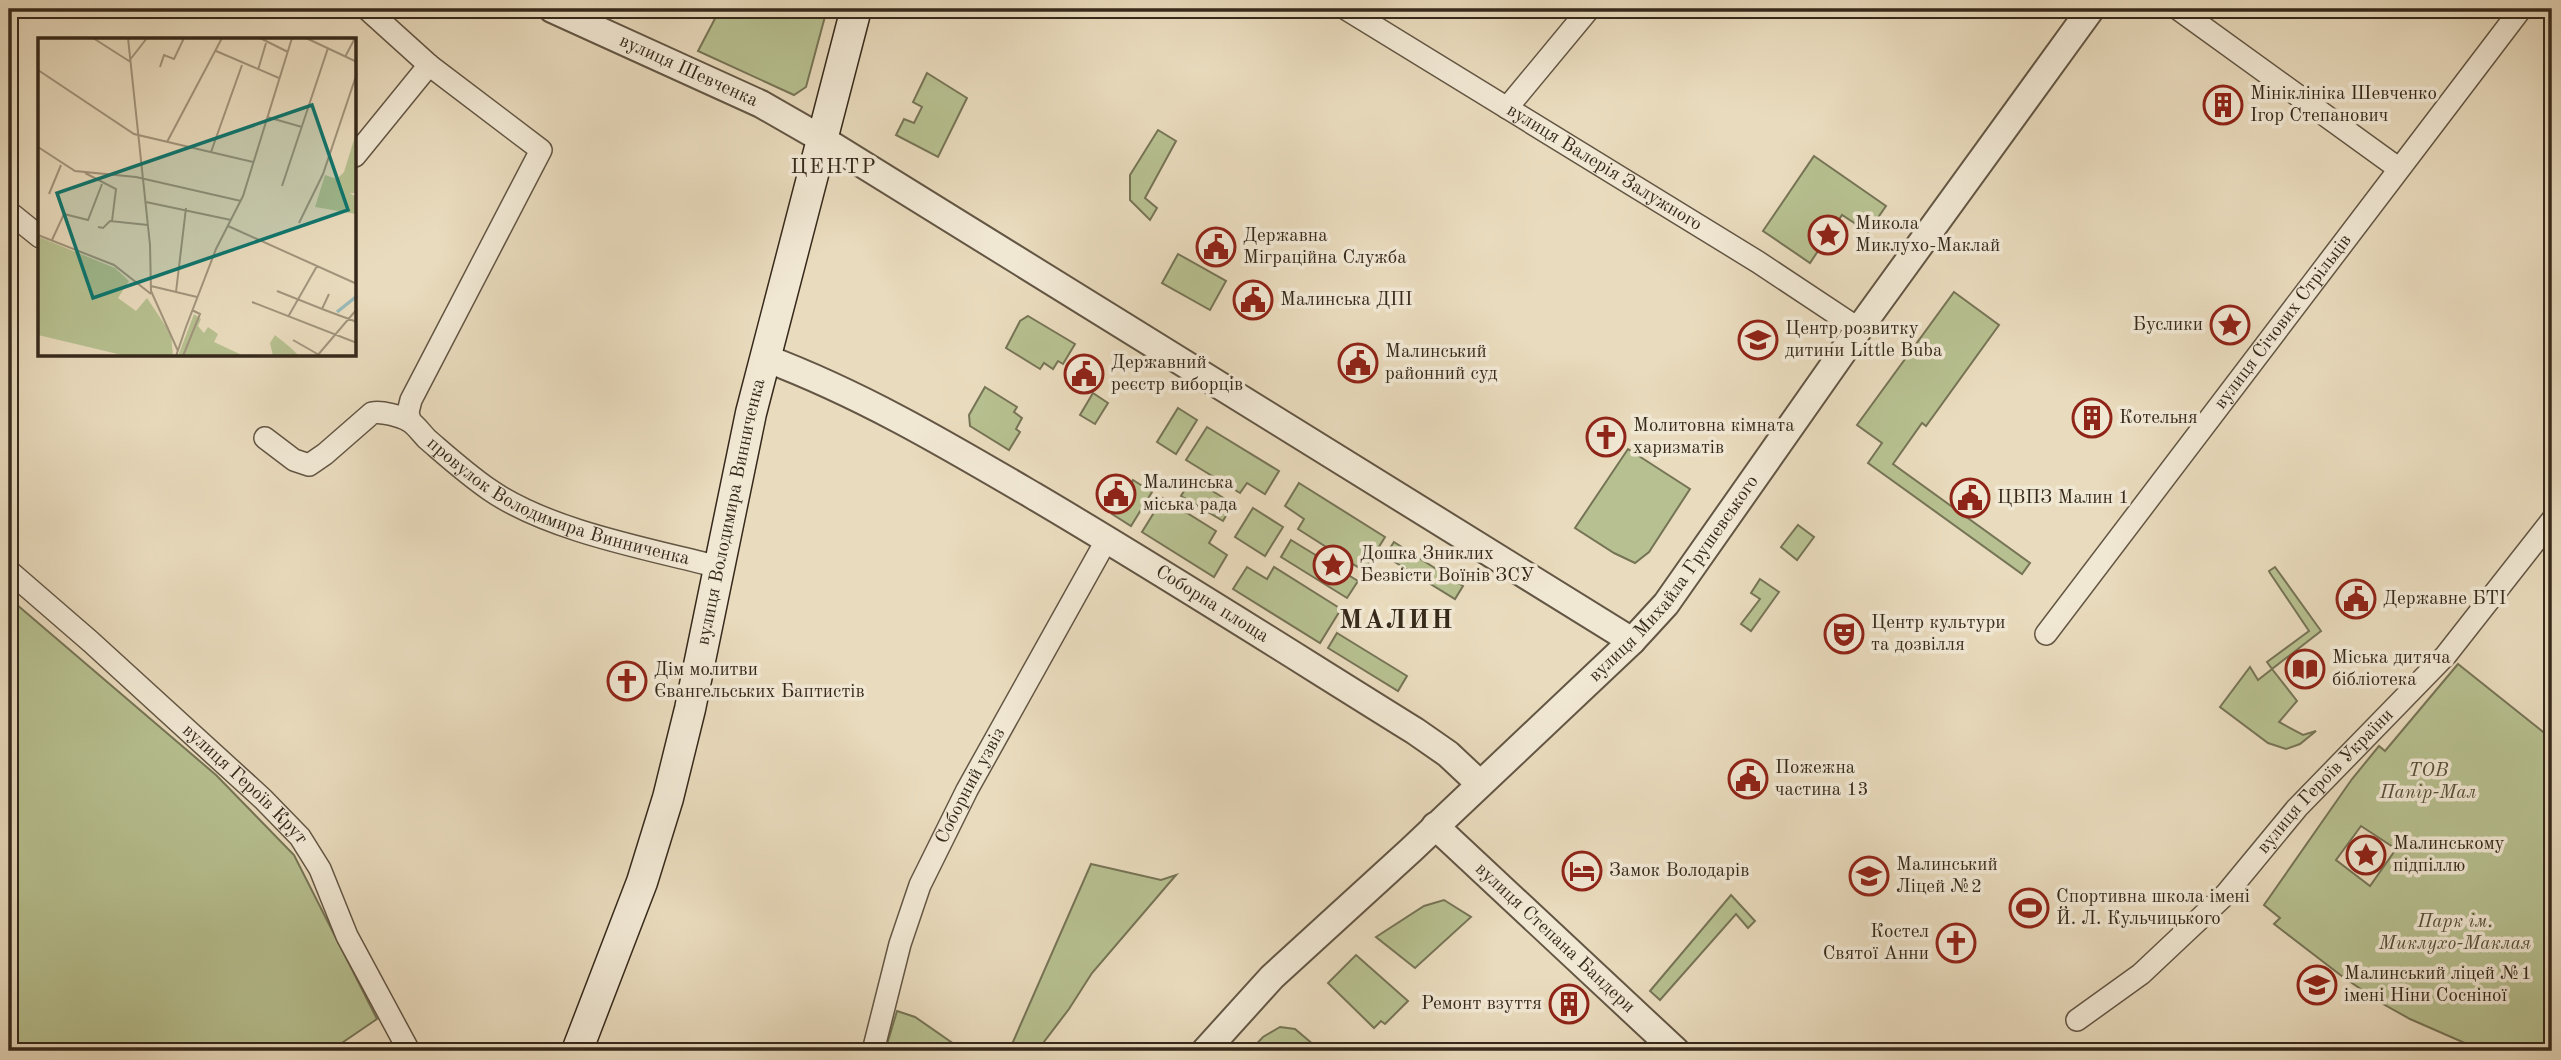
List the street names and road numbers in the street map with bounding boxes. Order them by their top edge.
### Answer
street label: вулиця Шевченка [616,31,761,111]
street label: вулиця Валерія Залужного [1503,101,1705,235]
street label: вулиця Січових Стрільців [2211,231,2355,413]
street label: вулиця Володимира Винниченка [694,376,769,647]
street label: провулок Володимира Винниченка [423,434,692,569]
street label: вулиця Михайла Грушевського [1585,472,1762,686]
street label: Соборна площа [1152,562,1272,647]
street label: вулиця Героїв України [2254,705,2397,857]
street label: вулиця Героїв Крут [179,721,311,847]
street label: Соборний узвіз [932,725,1009,847]
street label: вулиця Степана Бандери [1471,859,1638,1017]

